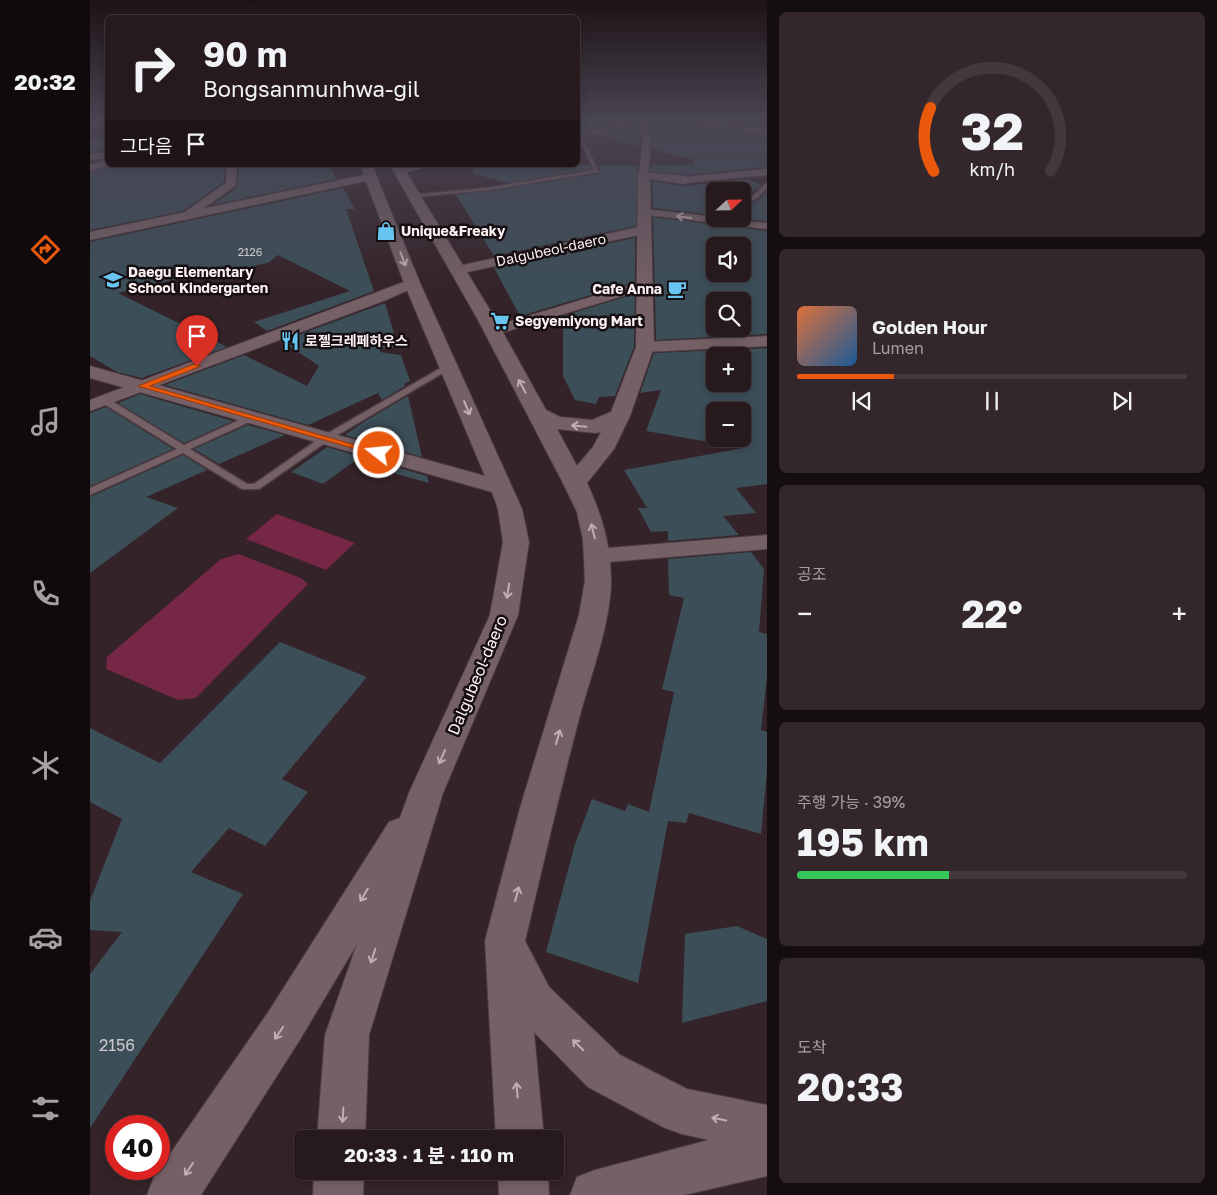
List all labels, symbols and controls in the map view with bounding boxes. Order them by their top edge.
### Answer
text: 90 m [203,33,287,75]
icon: right [120,35,185,100]
text: 20:32 [14,68,76,95]
text: Bongsanmunhwa-gil [203,75,420,102]
text: 32 [960,99,1024,161]
icon: arrive [182,130,210,158]
text: 그다음 [120,134,172,157]
text: km/h [969,158,1015,180]
north arrow [706,182,751,228]
map controls [706,182,751,447]
one-way arrow [676,212,692,222]
shop icon: Unique&Freaky [375,220,397,242]
place label: Unique&Freaky [401,222,506,239]
street label: Dalgubeol-daero [494,230,607,269]
icon: directions [28,232,63,267]
button: sound [706,237,751,282]
house number: 2126 [238,245,263,258]
one-way arrow [399,251,408,266]
place label: Daegu Elementary School Kindergarten [128,263,268,296]
school or university icon: Daegu Elementary School Kindergarten [102,269,124,291]
cafe icon: Cafe Anna [666,278,688,300]
place label: Cafe Anna [592,280,662,297]
button: search [706,292,751,337]
supermarket icon: Segyemiyong Mart [489,310,511,332]
place label: Segyemiyong Mart [515,312,643,329]
pin [176,315,218,366]
text: Golden Hour [872,315,987,338]
icon: arrive [183,322,211,350]
restaurant icon: 로젤크레페하우스 [279,330,301,352]
place label: 로젤크레페하우스 [305,332,408,349]
text: Lumen [872,338,924,358]
button: + [706,347,751,392]
one-way arrow [517,378,527,393]
icon: previous [848,387,876,415]
icon: pause [978,387,1006,415]
icon: next [1108,387,1136,415]
one-way arrow [463,400,473,415]
button: − [706,402,751,447]
icon: music [28,404,63,439]
one-way arrow [571,421,587,431]
position arrow [352,426,404,478]
one-way arrow [588,524,598,540]
text: 공조 [797,564,826,584]
icon: phone [28,576,63,611]
one-way arrow [503,582,513,598]
text: 22° [961,591,1023,636]
text: − [797,597,812,630]
text: + [1172,597,1187,630]
street label: Dalgubeol-daero [443,612,511,738]
one-way arrow [554,730,564,746]
icon: climate [28,748,63,783]
one-way arrow [437,749,446,764]
text: 주행 가능 · 39% [797,792,905,812]
text: 195 km [797,819,929,864]
one-way arrow [359,887,369,901]
one-way arrow [513,887,522,903]
icon: car [28,920,63,955]
one-way arrow [368,948,377,964]
one-way arrow [274,1026,284,1040]
house number: 2156 [99,1035,135,1055]
text: 도착 [797,1037,826,1057]
one-way arrow [572,1039,584,1052]
text: 20:33 [797,1064,903,1109]
one-way arrow [512,1082,521,1098]
icon: filters [28,1091,63,1126]
one-way arrow [338,1106,347,1122]
one-way arrow [712,1114,728,1123]
speed limit sign: 40 [105,1115,170,1180]
text: 20:33 · 1 분 · 110 m [344,1143,514,1166]
one-way arrow [184,1161,194,1175]

